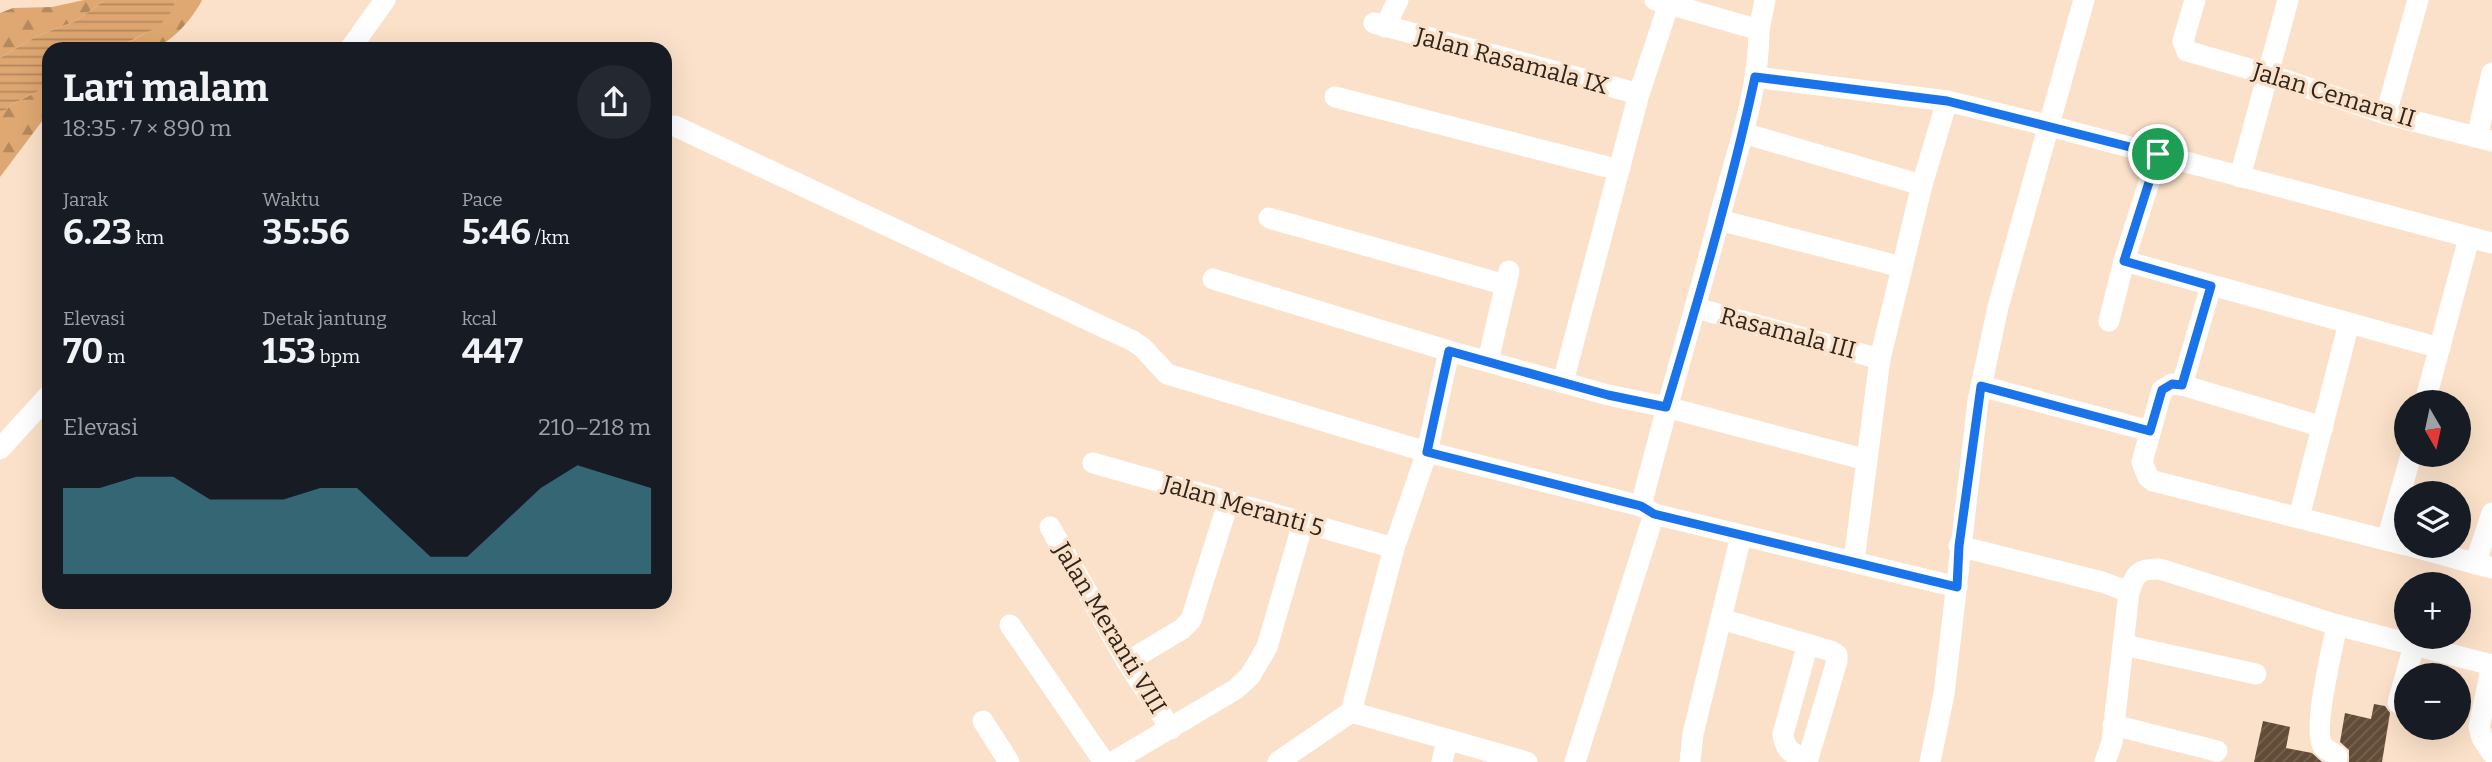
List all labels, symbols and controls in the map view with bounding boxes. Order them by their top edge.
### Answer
street label: Jalan Rasamala IX [1412,22,1612,100]
street label: Jalan Cemara II [2248,57,2419,133]
text: Lari malam [63,65,268,111]
button: share [577,65,651,139]
text: 18:35 · 7 × 890 m [63,114,231,142]
pin [2128,124,2188,184]
icon: arrive [2139,135,2177,173]
text: Jarak [63,188,108,211]
text: Waktu [262,188,320,211]
text: Pace [462,188,503,211]
text: 6.23 [63,211,132,253]
text: 35:56 [262,211,350,253]
text: 5:46 [462,211,531,253]
text: km [132,226,164,249]
text: /km [531,226,570,249]
street label: Rasamala III [1717,301,1859,365]
text: Elevasi [63,307,125,330]
text: Detak jantung [262,307,387,330]
text: kcal [462,307,497,330]
text: 70 [63,330,103,372]
text: 153 [262,330,316,372]
text: 447 [462,330,523,372]
text: m [103,345,125,368]
text: bpm [316,345,360,368]
north arrow [2394,390,2471,467]
map controls [2394,390,2471,740]
text: Elevasi [63,413,138,441]
text: 210–218 m [538,413,651,441]
street label: Jalan Meranti 5 [1158,469,1327,542]
button: layers [2394,481,2471,558]
street label: Jalan Meranti VIII [1047,537,1172,719]
button: + [2394,572,2471,649]
button: − [2394,663,2471,740]

